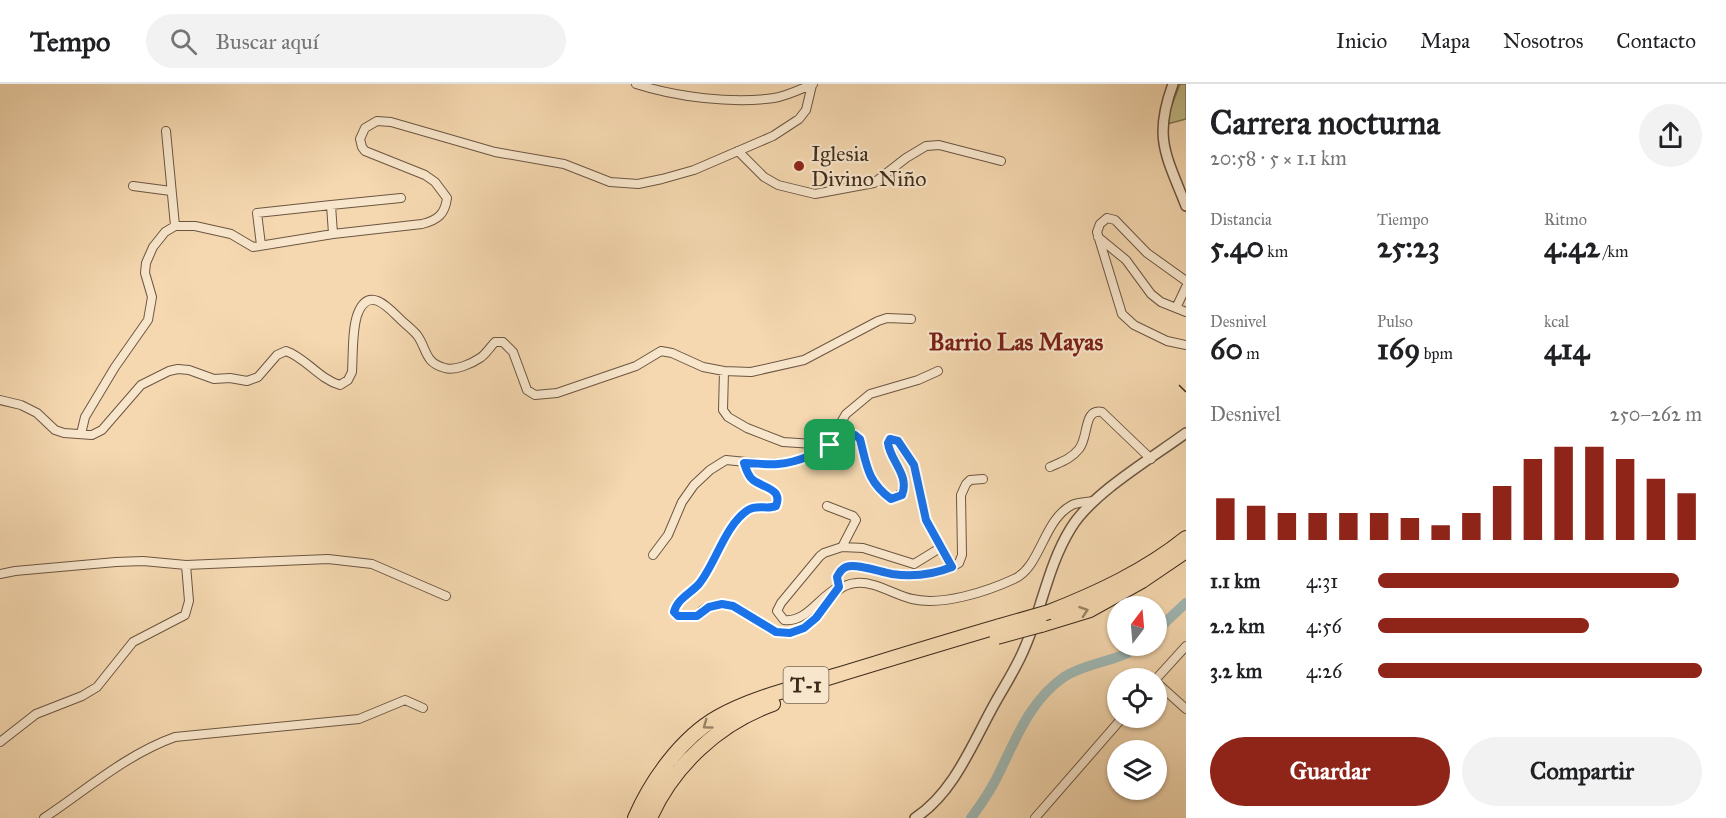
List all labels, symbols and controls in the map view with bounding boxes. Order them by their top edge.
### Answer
search box [146,14,566,68]
text: Tempo [30,24,110,59]
icon: search [167,25,200,58]
text: Buscar aquí [215,28,319,55]
text: Inicio [1336,28,1387,54]
text: Mapa [1420,28,1470,54]
text: Nosotros [1503,28,1583,54]
text: Contacto [1616,28,1696,54]
text: Carrera nocturna [1210,103,1440,143]
button: share [1639,104,1702,167]
place label: Iglesia Divino Niño [811,140,927,192]
text: 20:58 · 5 × 1.1 km [1210,146,1347,170]
marker: Iglesia Divino Niño [792,159,806,173]
text: Distancia [1210,210,1272,229]
text: Tiempo [1377,210,1429,229]
text: Ritmo [1544,210,1587,229]
text: 5.40 [1210,229,1264,265]
text: 25:23 [1377,229,1440,265]
text: 4:42 [1544,229,1600,265]
text: km [1264,242,1288,261]
text: /km [1600,242,1628,261]
text: Desnivel [1210,312,1266,331]
text: Pulso [1377,312,1413,331]
text: kcal [1544,312,1569,331]
district label: Barrio Las Mayas [929,327,1103,357]
text: 60 [1210,331,1243,367]
text: 169 [1377,331,1420,367]
text: 414 [1544,331,1589,367]
text: m [1243,344,1260,363]
text: bpm [1420,344,1453,363]
text: Desnivel [1210,402,1281,426]
text: 250–262 m [1610,402,1702,426]
pin [804,419,855,470]
icon: arrive [813,428,846,461]
text: 1.1 km [1210,569,1260,593]
text: 4:31 [1306,569,1338,593]
north arrow [1107,596,1167,656]
map controls [1107,596,1167,800]
one-way arrow [1078,606,1089,619]
text: 2.2 km [1210,614,1265,638]
text: 4:56 [1306,614,1342,638]
text: 3.2 km [1210,659,1262,683]
text: 4:26 [1306,659,1342,683]
road number: T-1 [784,667,828,703]
button: locate [1107,668,1167,728]
one-way arrow [703,718,714,729]
button: Guardar [1210,737,1450,806]
button: Compartir [1462,737,1702,806]
button: layers [1107,740,1167,800]

